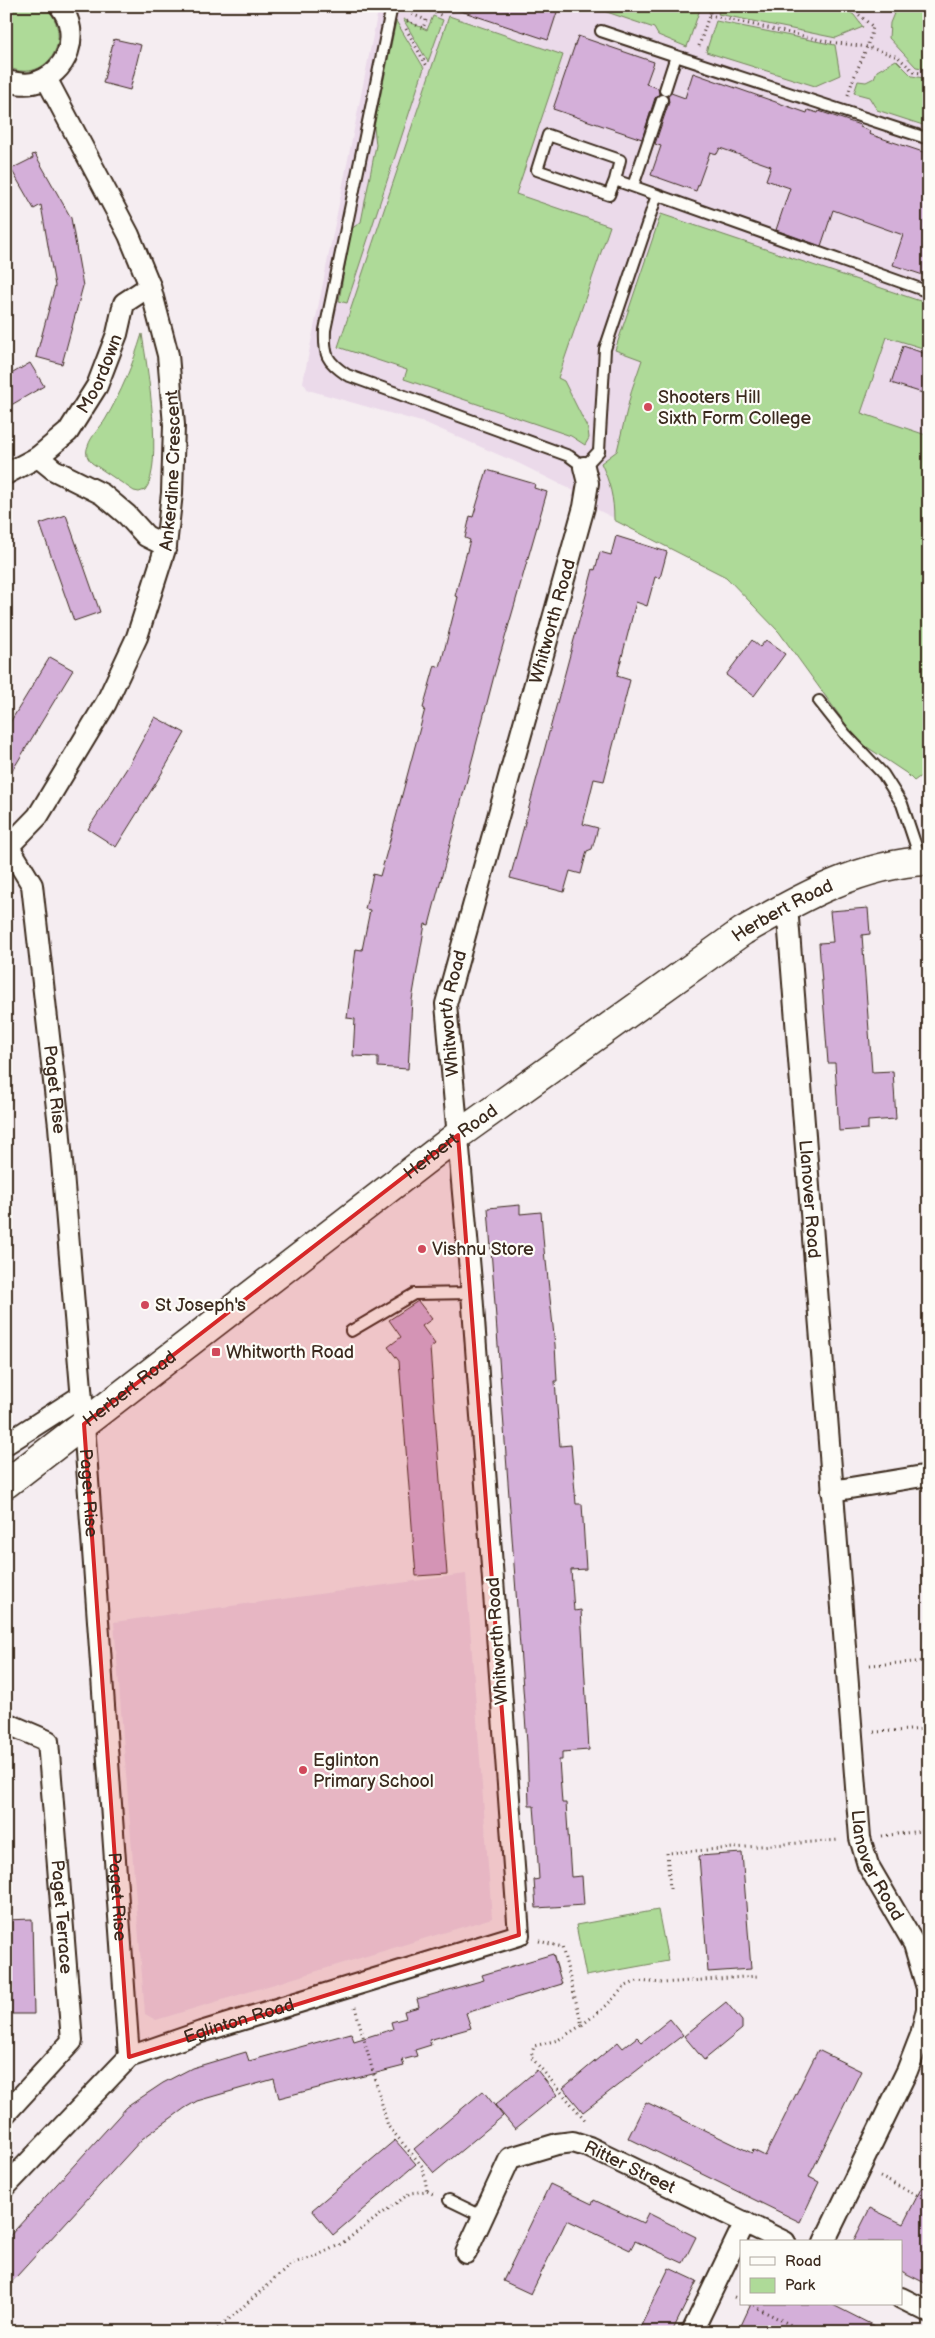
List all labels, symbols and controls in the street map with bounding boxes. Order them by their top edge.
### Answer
street label: Moordown [72,331,127,417]
place label: Shooters Hill Sixth Form College [658,387,812,429]
street label: Ankerdine Crescent [156,389,185,552]
marker: Shooters Hill Sixth Form College [642,401,654,413]
street label: Whitworth Road [525,557,580,686]
street label: Herbert Road [728,875,836,947]
street label: Whitworth Road [436,948,471,1078]
street label: Paget Rise [39,1044,70,1135]
street label: Herbert Road [400,1100,502,1184]
street label: Llanover Road [794,1139,825,1259]
place label: Vishnu Store [432,1239,534,1260]
marker: Vishnu Store [416,1243,428,1255]
place label: St Joseph's [155,1295,246,1316]
marker: St Joseph's [139,1299,151,1311]
place label: Whitworth Road [226,1342,354,1363]
marker: Whitworth Road [210,1346,222,1358]
street label: Herbert Road [79,1347,180,1432]
street label: Paget Rise [75,1448,102,1538]
street label: Whitworth Road [483,1576,512,1706]
place label: Eglinton Primary School [313,1750,434,1792]
marker: Eglinton Primary School [297,1764,309,1776]
street label: Llanover Road [847,1809,908,1924]
street label: Paget Rise [103,1852,131,1942]
street label: Paget Terrace [47,1859,77,1975]
street label: Eglinton Road [181,1994,297,2048]
street label: Ritter Street [581,2136,679,2198]
legend [740,2240,902,2306]
text: Road [785,2252,821,2271]
text: Park [785,2276,816,2295]

